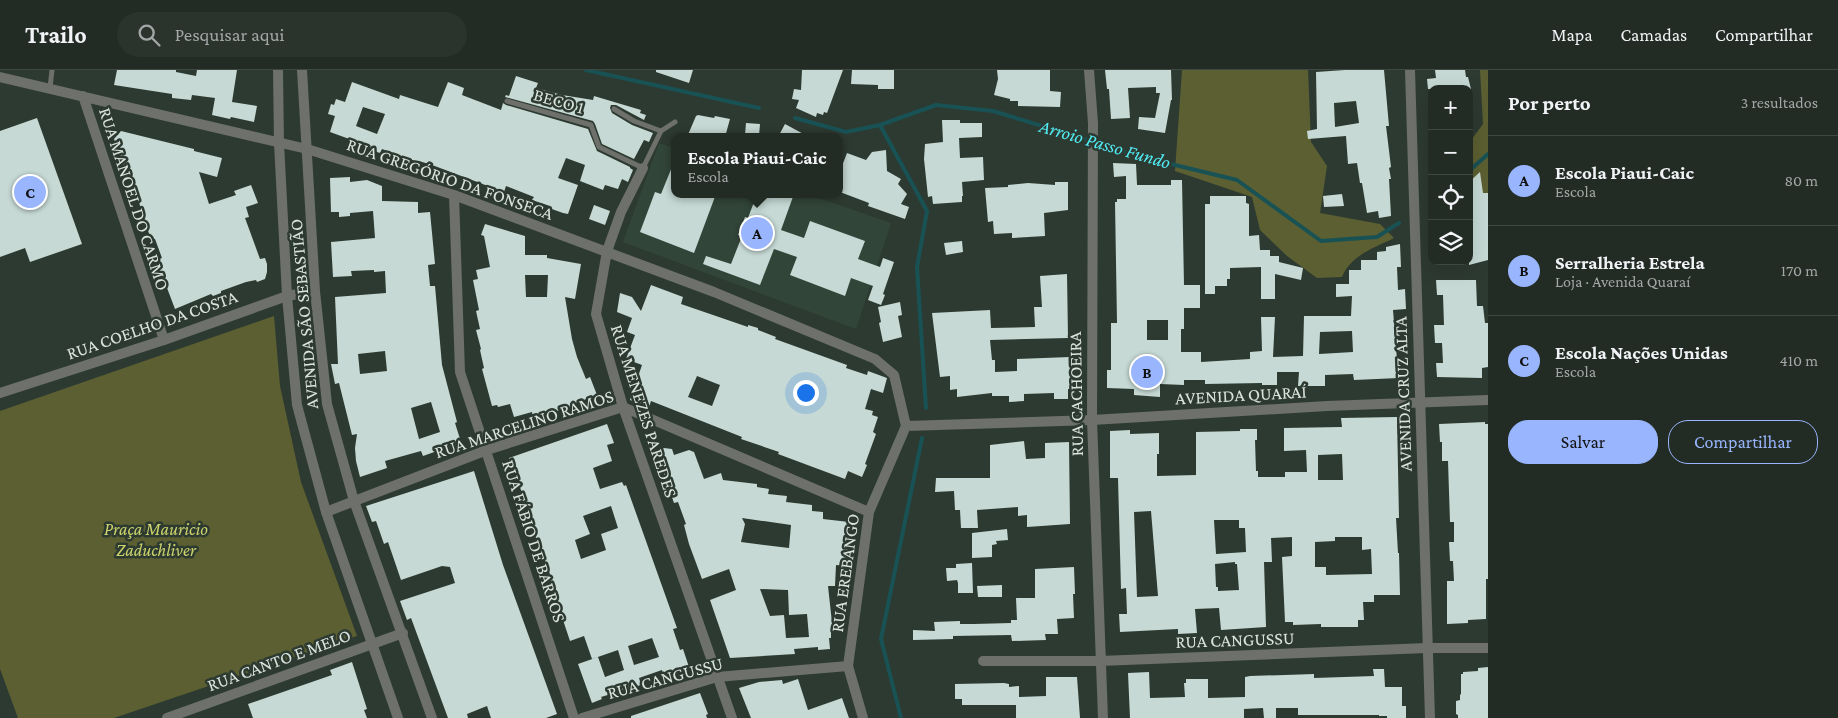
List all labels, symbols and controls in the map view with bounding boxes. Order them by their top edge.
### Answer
search box [117,12,467,57]
text: Trailo [25,21,87,48]
icon: search [135,21,163,49]
text: Pesquisar aqui [175,24,285,45]
text: Mapa [1552,25,1593,45]
text: Camadas [1621,25,1687,45]
text: Compartilhar [1715,25,1813,45]
street label: BECO 1 [532,84,587,118]
map controls [1428,85,1473,265]
button: + [1428,85,1473,130]
text: Por perto [1508,91,1591,115]
text: 3 resultados [1741,94,1818,111]
street label: RUA MANOEL DO CARMO [95,105,173,293]
water label: Arroio Passo Fundo [1036,115,1173,173]
button: − [1428,130,1473,175]
popup [671,133,843,198]
street label: RUA GREGÓRIO DA FONSECA [344,134,557,224]
text: Escola Piaui-Caic [688,147,827,168]
text: Escola Piaui-Caic [1555,162,1694,183]
text: Escola [688,168,729,185]
text: A [1519,172,1529,189]
text: 80 m [1784,172,1818,189]
pin: C [14,173,46,211]
button: locate [1428,175,1473,220]
text: Escola [1555,183,1596,200]
pin: A [741,214,773,252]
street label: AVENIDA SÃO SEBASTIÃO [286,218,322,410]
button: layers [1428,220,1473,265]
text: Serralheria Estrela [1555,252,1705,273]
text: B [1519,262,1529,279]
text: 170 m [1781,262,1818,279]
text: Loja · Avenida Quaraí [1555,273,1690,290]
street label: RUA COELHO DA COSTA [64,286,241,364]
street label: AVENIDA CRUZ ALTA [1390,315,1416,472]
street label: RUA MENEZES PAREDES [607,322,681,500]
street label: RUA CACHOEIRA [1065,331,1087,457]
text: Escola Nações Unidas [1555,342,1728,363]
text: C [1519,352,1529,369]
text: 410 m [1780,352,1818,369]
pin: B [1131,353,1163,391]
text: Escola [1555,363,1596,380]
your location [793,380,819,406]
street label: AVENIDA QUARAÍ [1175,382,1307,408]
street label: RUA MARCELINO RAMOS [432,386,616,462]
button: Salvar [1508,420,1658,464]
button: Compartilhar [1668,420,1818,464]
street label: RUA FÁBIO DE BARROS [498,457,570,625]
street label: RUA EREBANGO [827,512,863,634]
park label: Praça Mauricio Zaduchliver [104,519,208,560]
street label: RUA CANTO E MELO [205,625,353,695]
street label: RUA CANGUSSU [1175,628,1295,652]
street label: RUA CANGUSSU [605,653,725,703]

